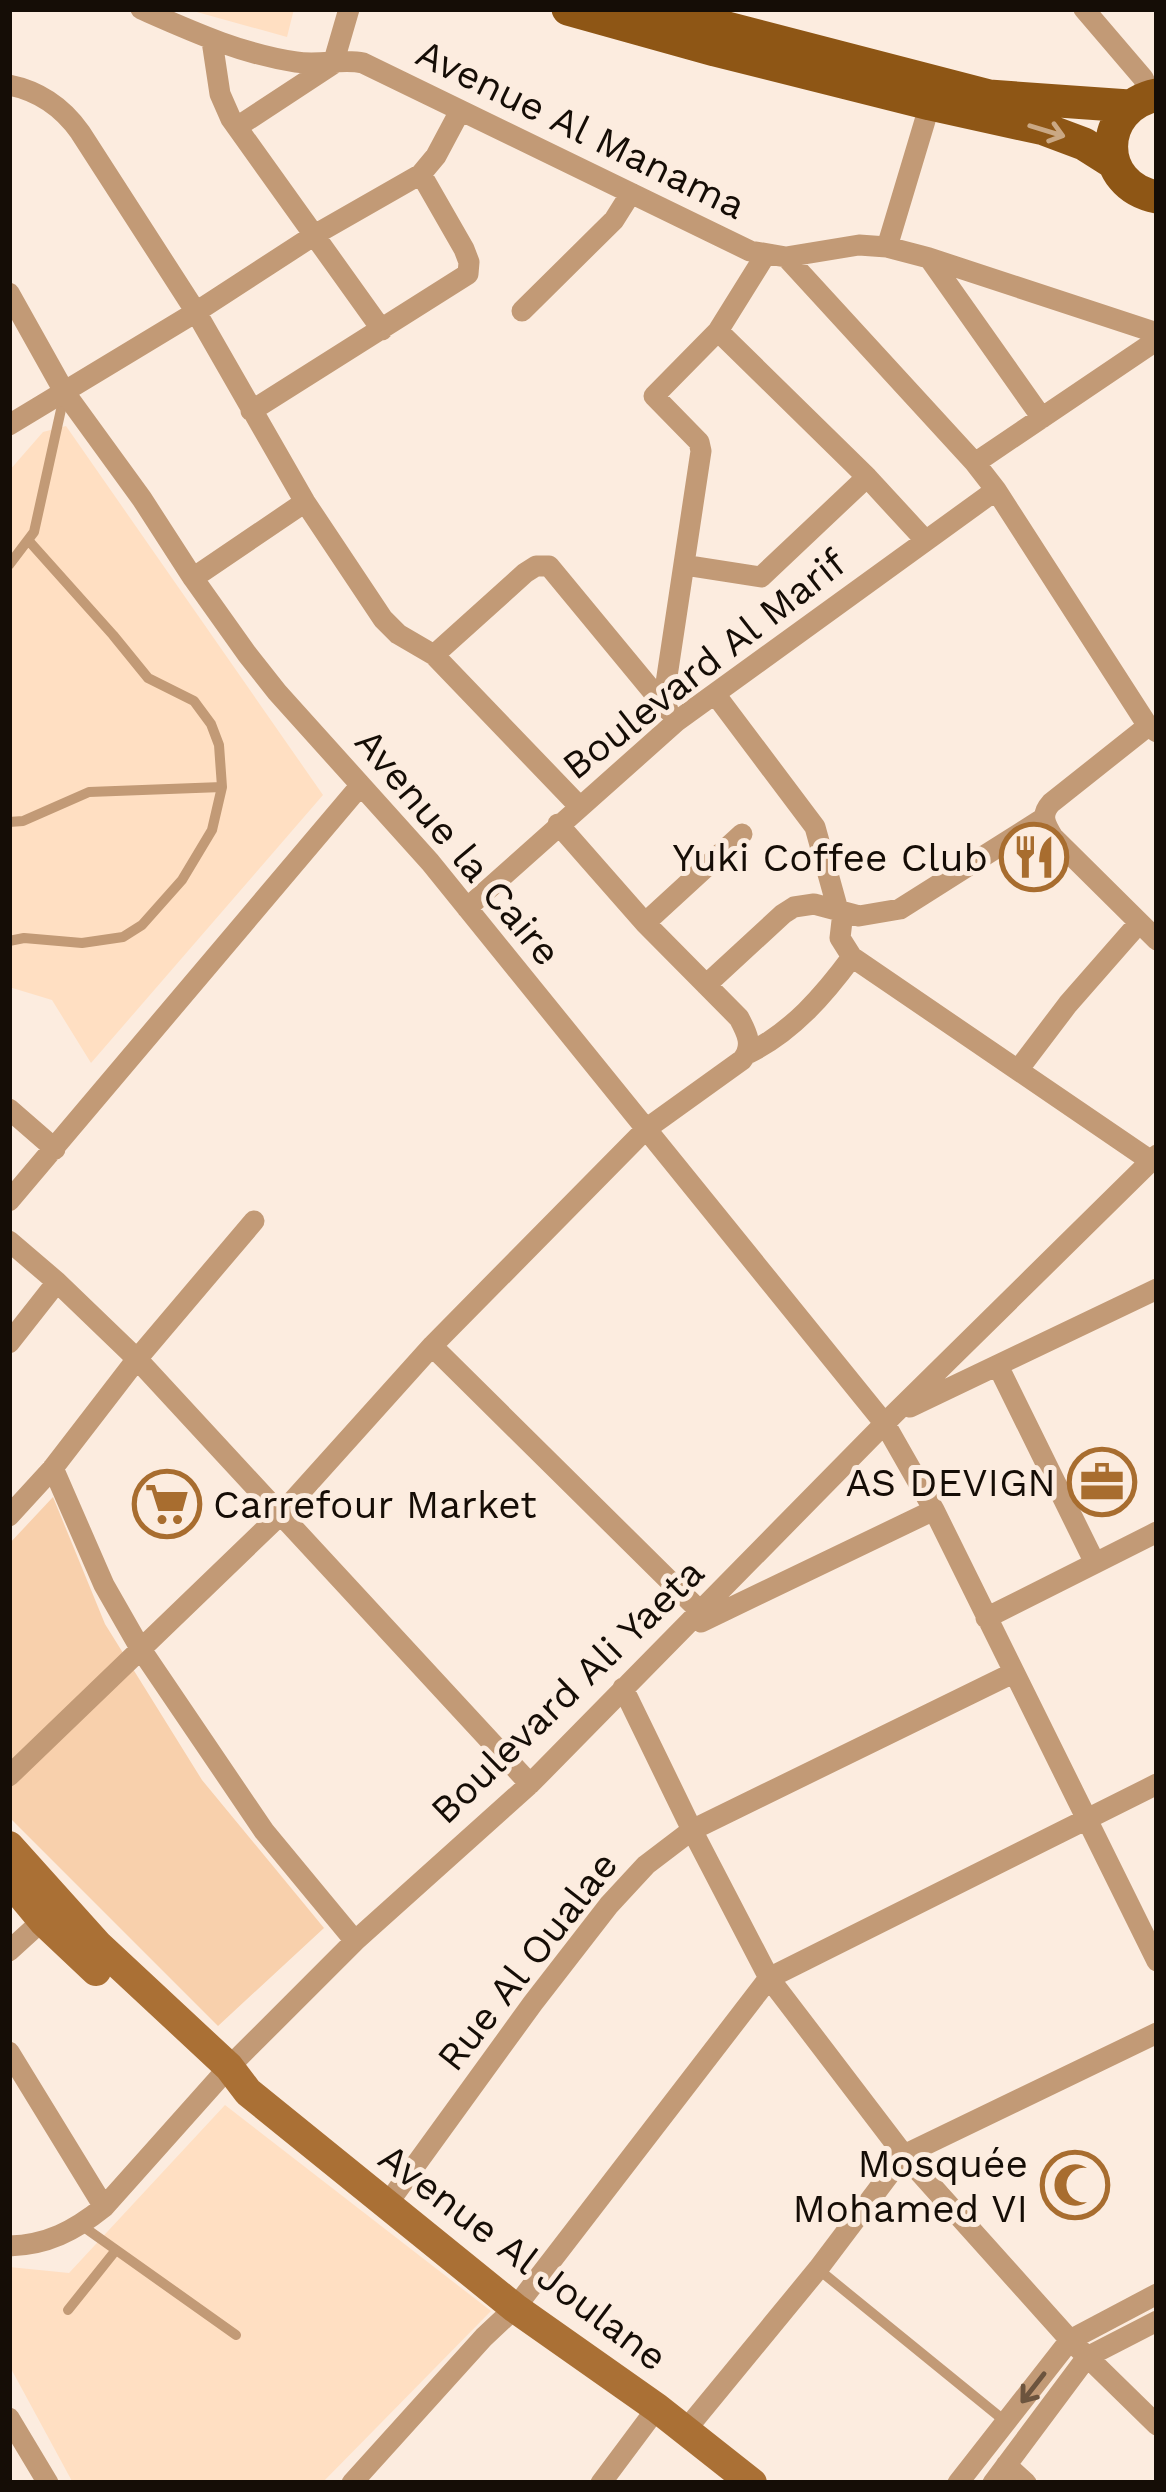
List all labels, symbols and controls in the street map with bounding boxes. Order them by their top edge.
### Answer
street label: Avenue Al Manama [409,30,753,228]
one-way arrow [1027,121,1065,143]
street label: Boulevard Al Marif [554,540,854,788]
street label: Avenue la Caire [346,720,570,974]
restaurant icon: Yuki Coffee Club [999,822,1069,892]
place label: Yuki Coffee Club [672,835,988,880]
office icon: AS DEVIGN [1067,1447,1137,1517]
place label: AS DEVIGN [846,1460,1056,1505]
supermarket icon: Carrefour Market [132,1469,202,1539]
place label: Carrefour Market [213,1482,537,1527]
street label: Boulevard Ali Yaeta [421,1549,713,1833]
street label: Rue Al Oualae [428,1843,626,2079]
street label: Avenue Al Joulane [370,2134,676,2380]
place label: Mosquée Mohamed VI [792,2141,1028,2231]
mosque icon: Mosquée Mohamed VI [1040,2150,1110,2220]
one-way arrow [1020,2371,1047,2403]

